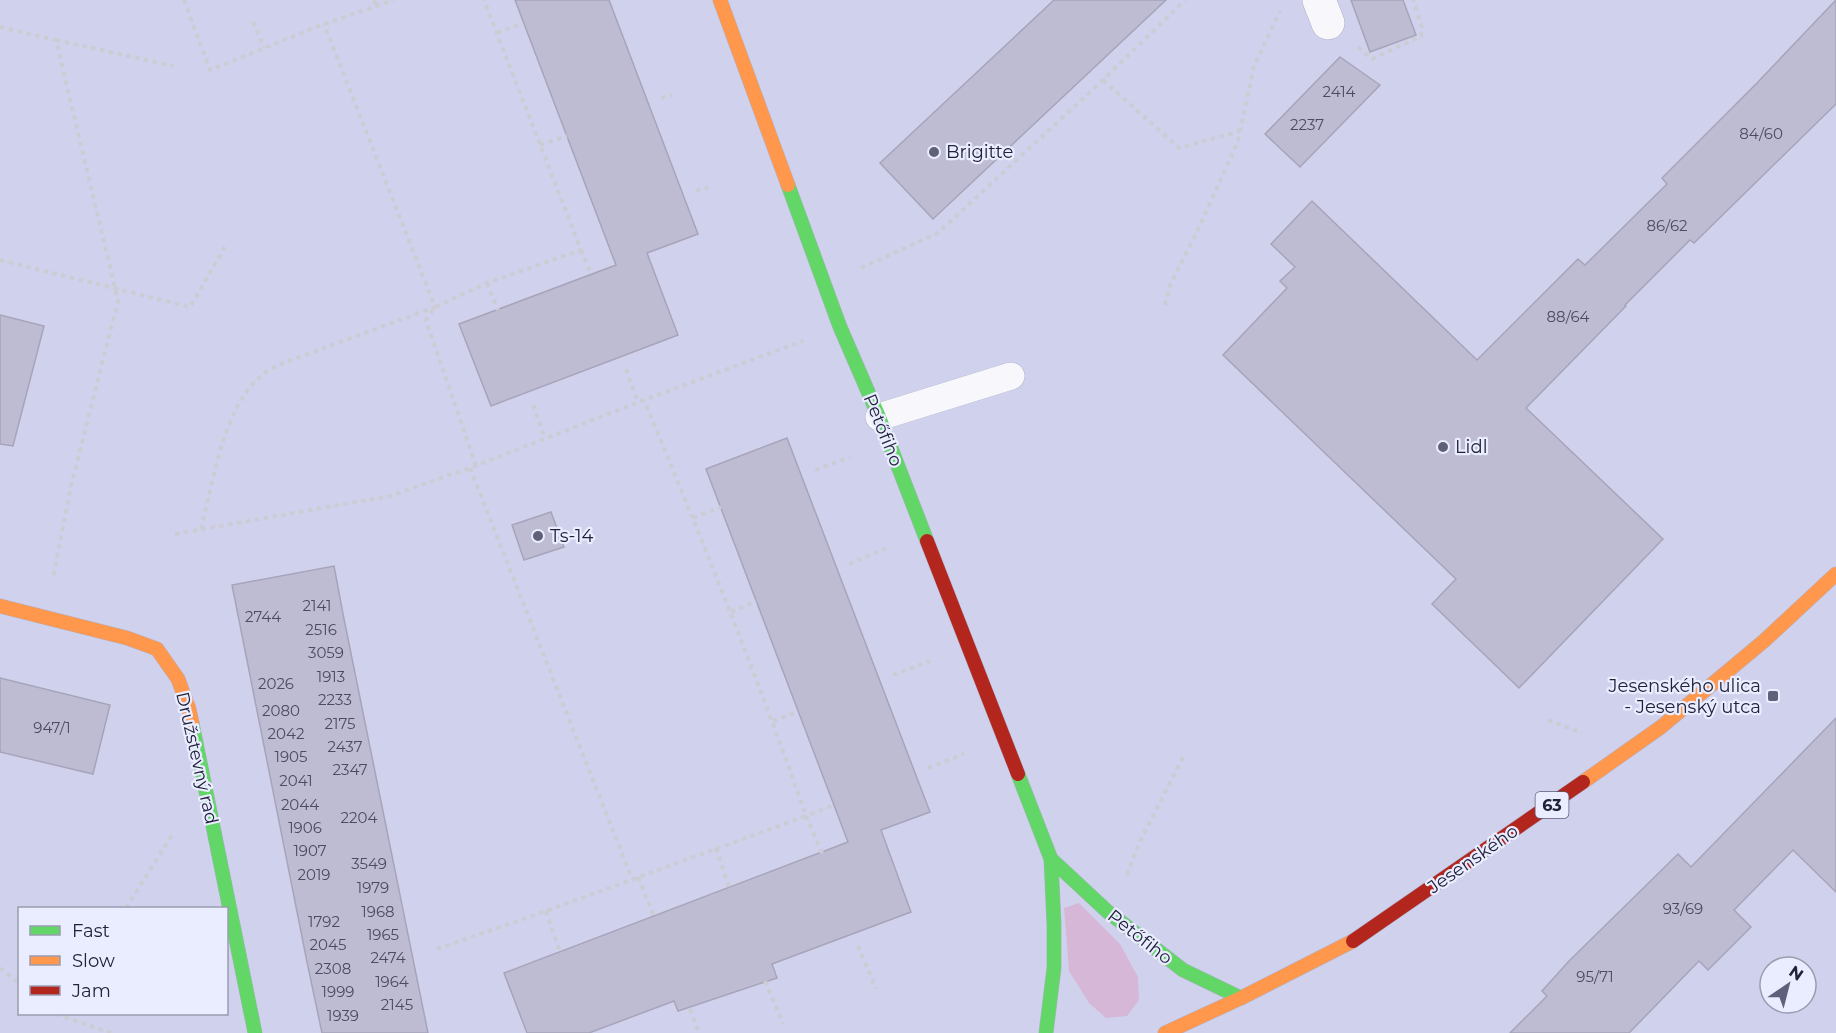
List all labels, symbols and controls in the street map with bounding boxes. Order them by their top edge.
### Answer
house number: 2414 [1322,82,1356,101]
house number: 2237 [1290,115,1324,134]
house number: 84/60 [1739,124,1783,143]
place label: Brigitte [946,141,1014,163]
marker: Brigitte [927,145,941,159]
house number: 86/62 [1646,216,1688,235]
house number: 88/64 [1547,307,1590,326]
street label: Petőfiho [859,391,907,469]
place label: Lidl [1455,436,1488,458]
marker: Lidl [1436,440,1450,454]
place label: Ts-14 [550,525,593,547]
marker: Ts-14 [531,529,545,543]
house number: 2141 [303,596,331,615]
house number: 2744 [245,607,281,626]
house number: 2516 [305,620,337,639]
house number: 3059 [308,643,344,662]
house number: 1913 [317,667,345,686]
house number: 2026 [258,674,294,693]
place label: Jesenského ulica - Jesenský utca [1608,675,1761,718]
marker: Jesenského ulica - Jesenský utca [1766,689,1780,703]
street label: Družstevný rad [171,690,223,826]
house number: 2233 [318,690,352,709]
house number: 2080 [262,701,300,720]
house number: 2175 [325,714,355,733]
house number: 947/1 [33,718,71,737]
house number: 2042 [268,724,304,743]
house number: 2437 [328,737,363,756]
house number: 1905 [275,747,307,766]
house number: 2347 [333,760,368,779]
house number: 2041 [279,771,313,790]
road number: 63 [1536,792,1568,818]
house number: 2044 [281,795,319,814]
house number: 2204 [341,808,378,827]
house number: 1906 [288,818,322,837]
street label: Jesenského [1423,820,1522,899]
house number: 1907 [293,841,327,860]
house number: 3549 [351,854,387,873]
house number: 2019 [298,865,330,884]
house number: 1979 [357,878,389,897]
house number: 93/69 [1663,899,1703,918]
house number: 1968 [361,902,395,921]
street label: Petőfiho [1103,905,1177,969]
legend [18,907,228,1015]
house number: 1792 [308,912,340,931]
text: Fast [72,920,110,942]
house number: 1965 [367,925,399,944]
house number: 2045 [310,935,346,954]
house number: 2474 [370,948,406,967]
text: Slow [72,950,115,972]
north arrow [1758,955,1818,1015]
house number: 2308 [315,959,351,978]
text: N [1786,962,1807,985]
house number: 95/71 [1576,967,1614,986]
house number: 1964 [375,972,409,991]
text: Jam [71,980,111,1002]
house number: 1999 [322,982,354,1001]
house number: 2145 [381,995,413,1014]
house number: 1939 [327,1006,359,1025]

